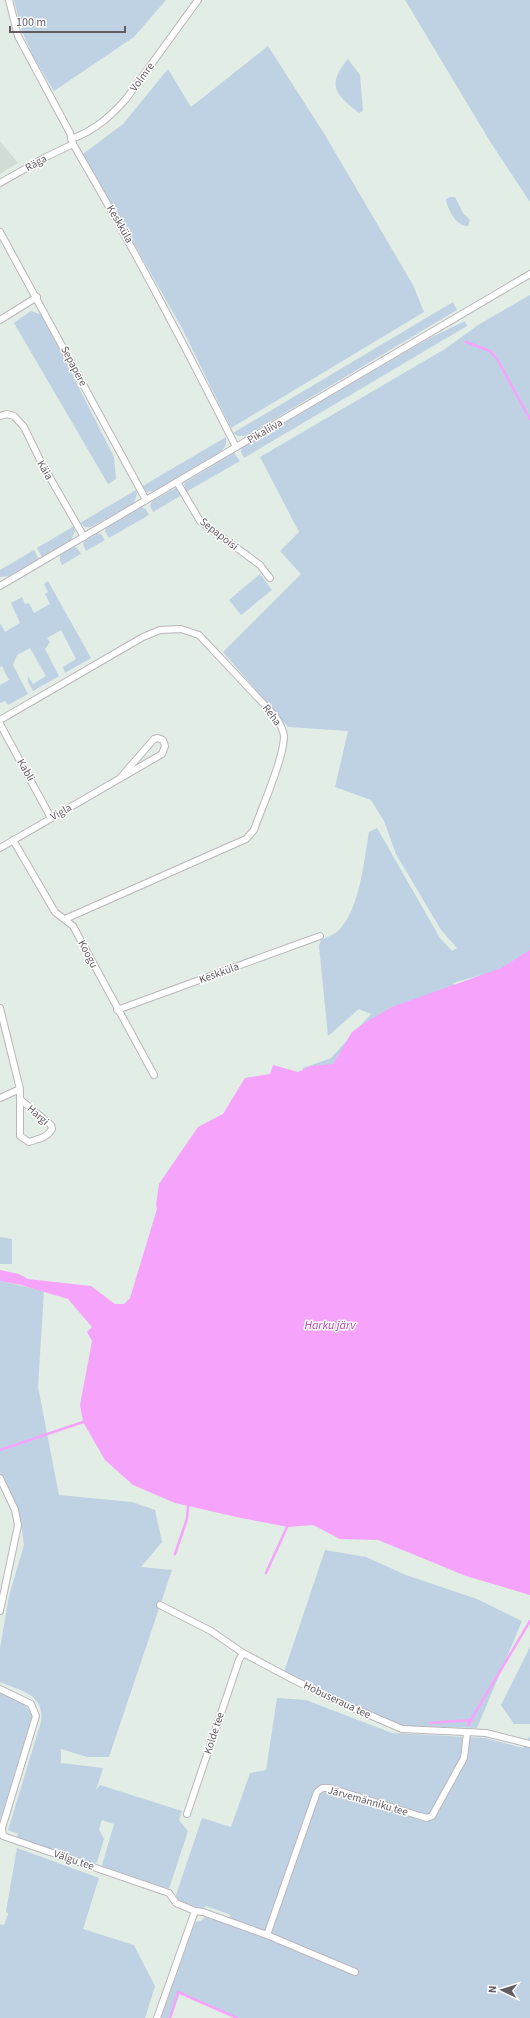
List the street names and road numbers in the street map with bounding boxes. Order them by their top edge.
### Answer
street label: Volmre [126,59,158,95]
street label: Räga [22,151,50,175]
street label: Keskküla [103,202,137,246]
street label: Sepapere [57,343,91,389]
street label: Pikaliiva [245,415,285,447]
street label: Käia [33,458,57,482]
street label: Sepapoisi [197,514,241,554]
street label: Reha [259,701,285,729]
street label: Kabli [14,756,38,784]
street label: Vigla [48,800,74,824]
street label: Koogu [74,937,102,971]
street label: Keskküla [197,959,241,987]
street label: Hargi [24,1101,52,1129]
street label: Hobuseraua tee [301,1678,374,1722]
street label: Kolde tee [200,1710,228,1756]
street label: Järvemänniku tee [326,1782,410,1820]
street label: Välgu tee [52,1846,97,1874]

